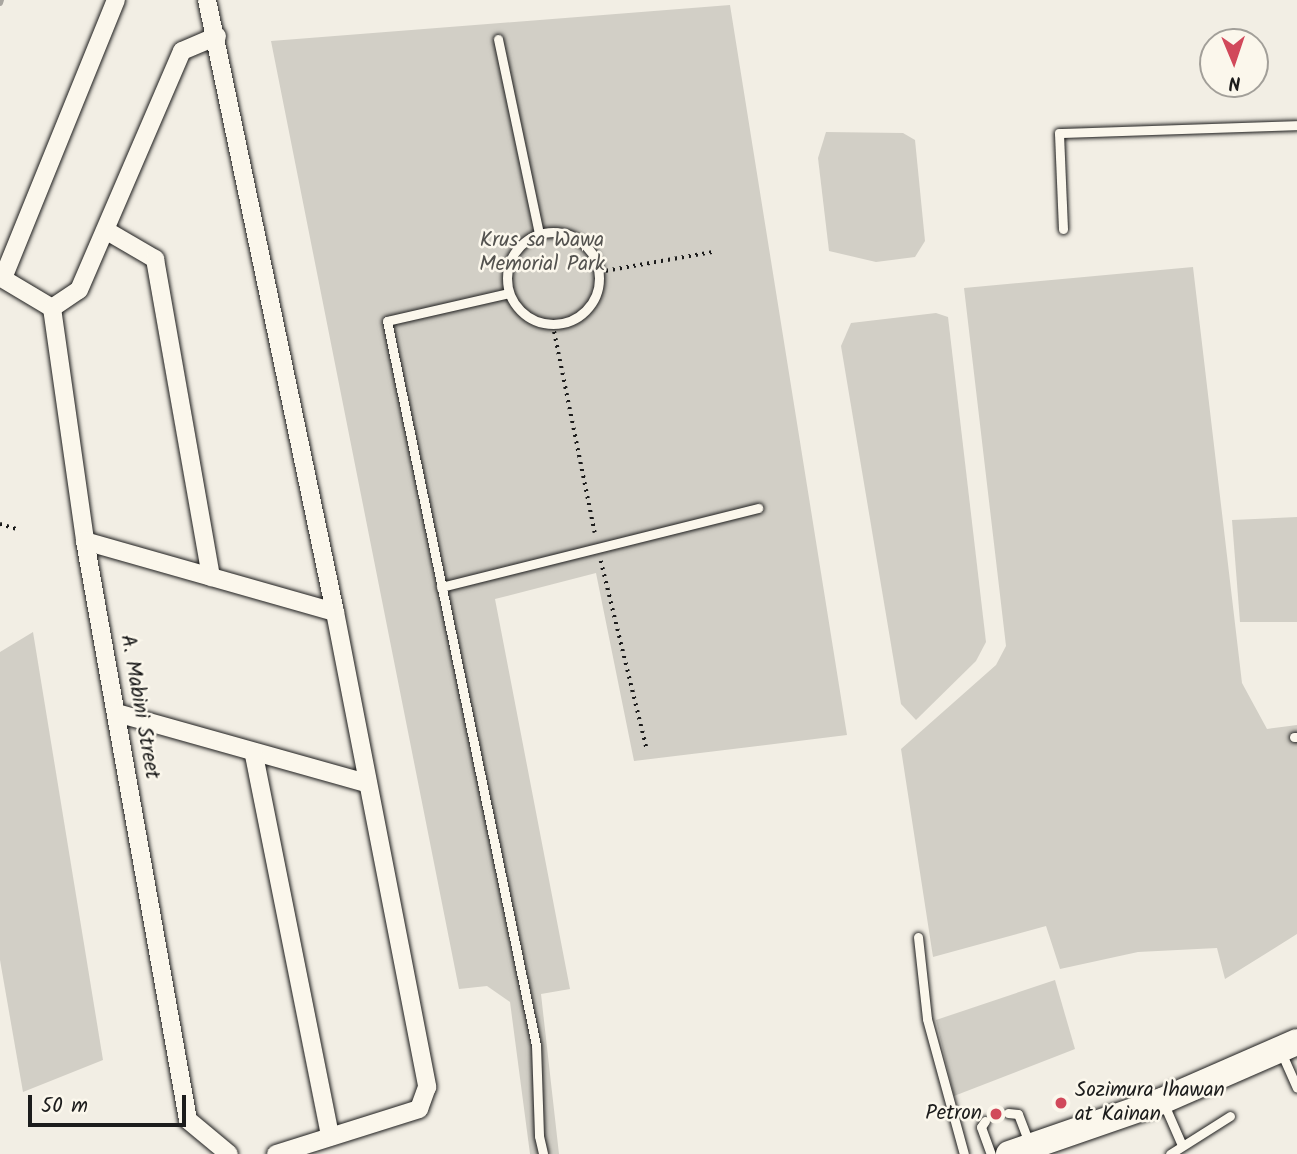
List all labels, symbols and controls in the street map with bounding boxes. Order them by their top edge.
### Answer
north arrow [1199,28,1269,98]
text: N [1228,67,1241,97]
park label: Krus sa Wawa Memorial Park [479,228,605,278]
street label: A. Mabini Street [114,633,164,781]
place label: Sozimura Ihawan at Kainan [1075,1078,1225,1128]
scale bar [32,1080,189,1124]
text: 50 m [41,1090,88,1123]
marker: Sozimura Ihawan at Kainan [1053,1095,1069,1111]
place label: Petron [925,1101,982,1127]
marker: Petron [988,1106,1004,1122]

